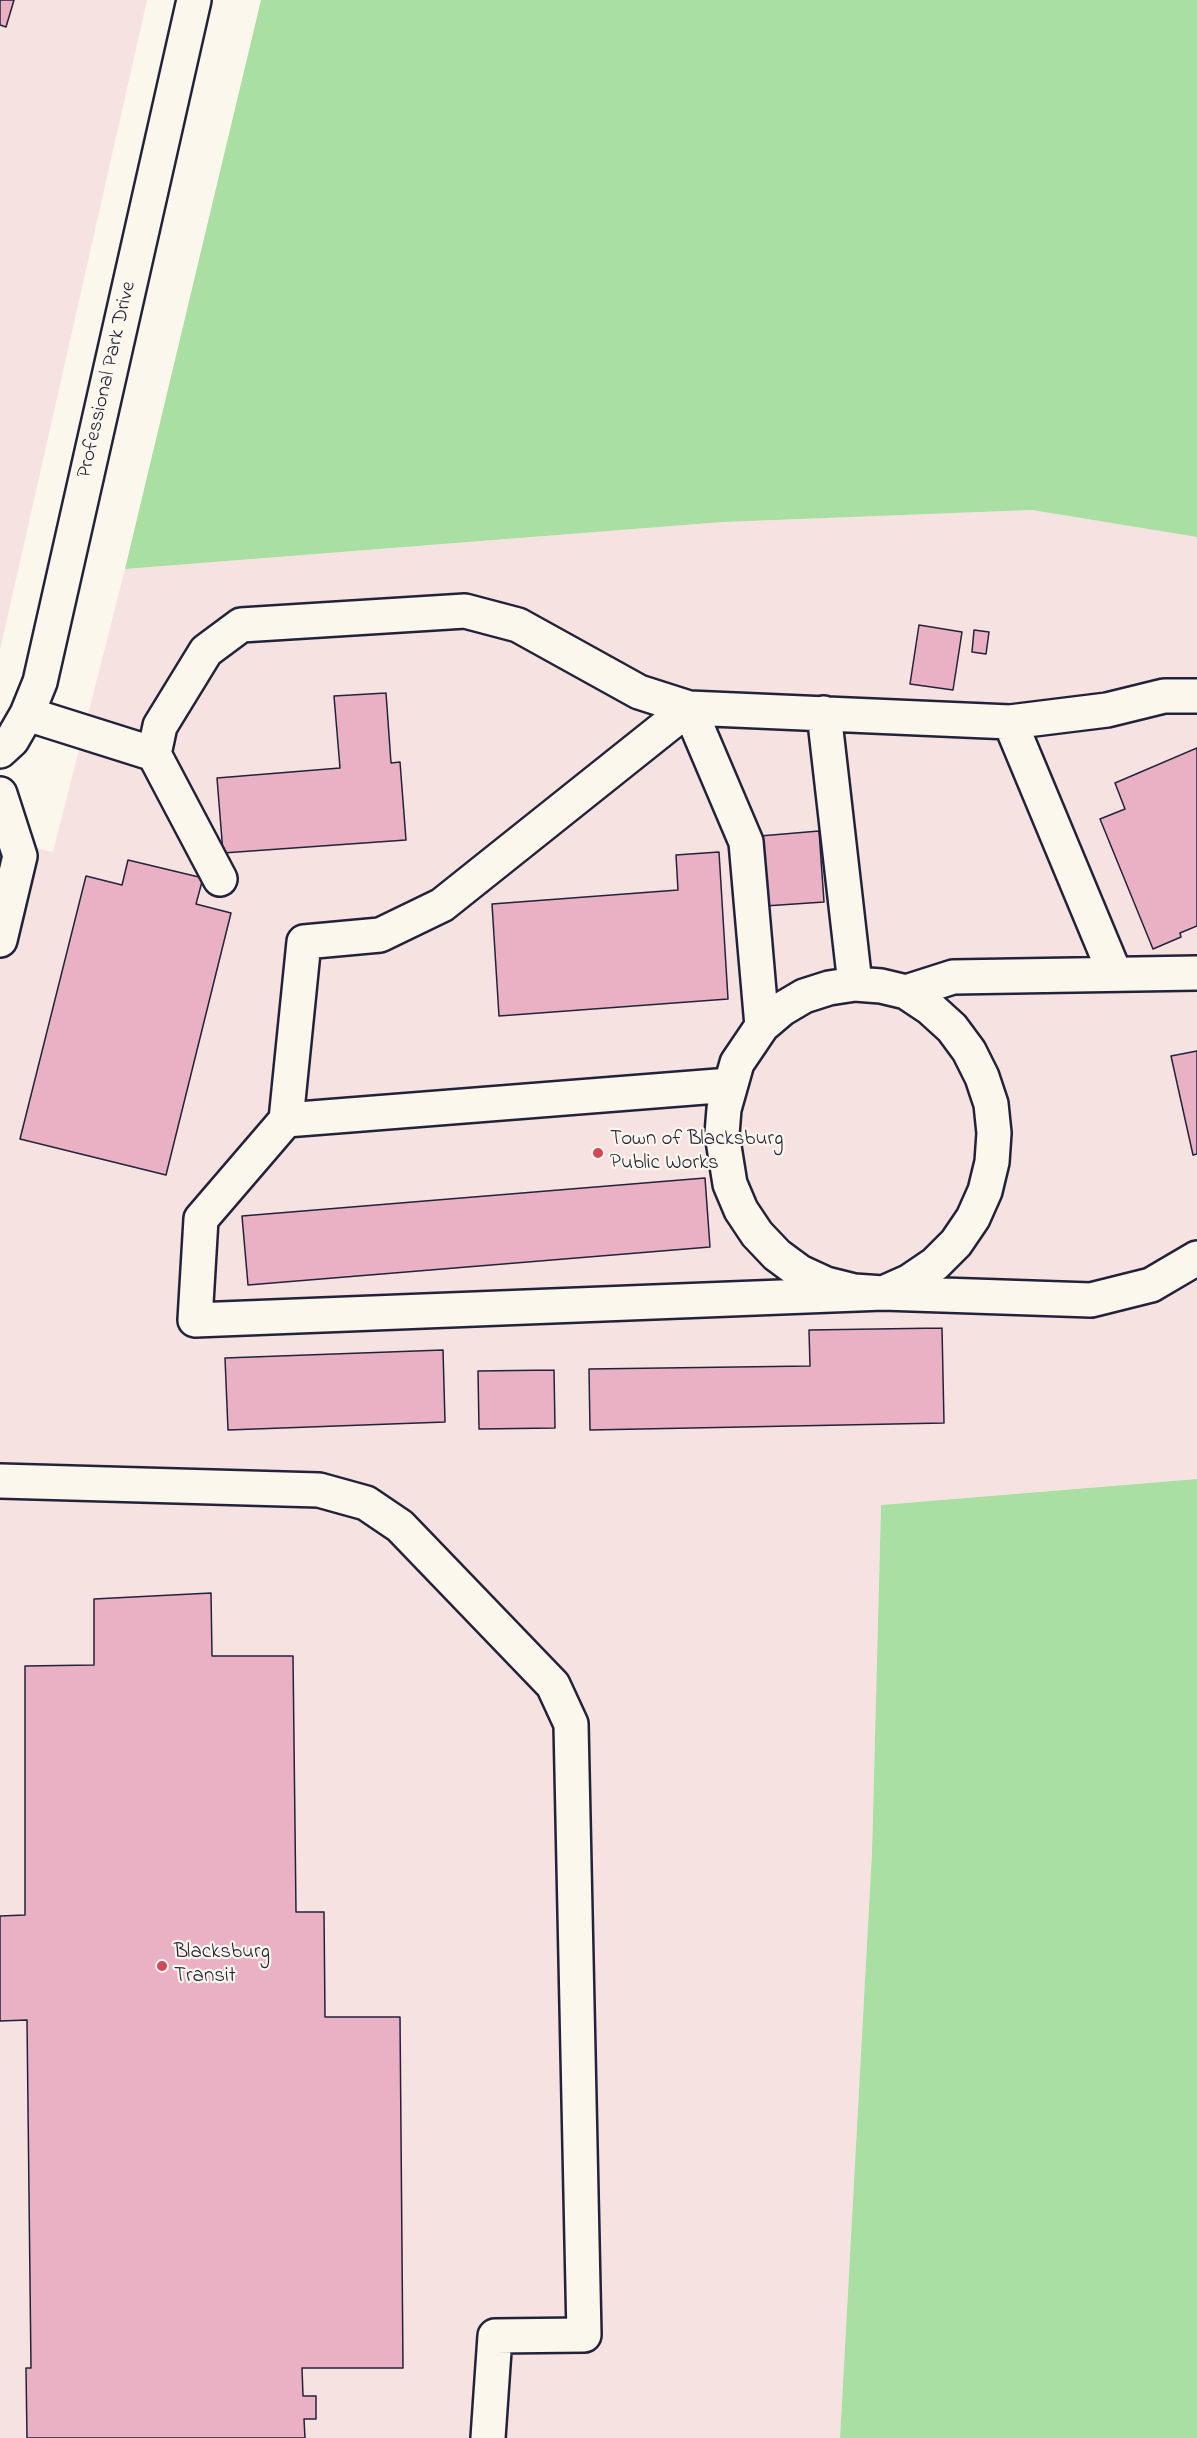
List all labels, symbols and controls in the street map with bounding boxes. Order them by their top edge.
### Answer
street label: Professional Park Drive [73,279,143,481]
place label: Town of Blacksburg Public Works [610,1128,783,1178]
marker: Town of Blacksburg Public Works [591,1146,605,1160]
place label: Blacksburg Transit [174,1941,270,1991]
marker: Blacksburg Transit [155,1959,169,1973]

